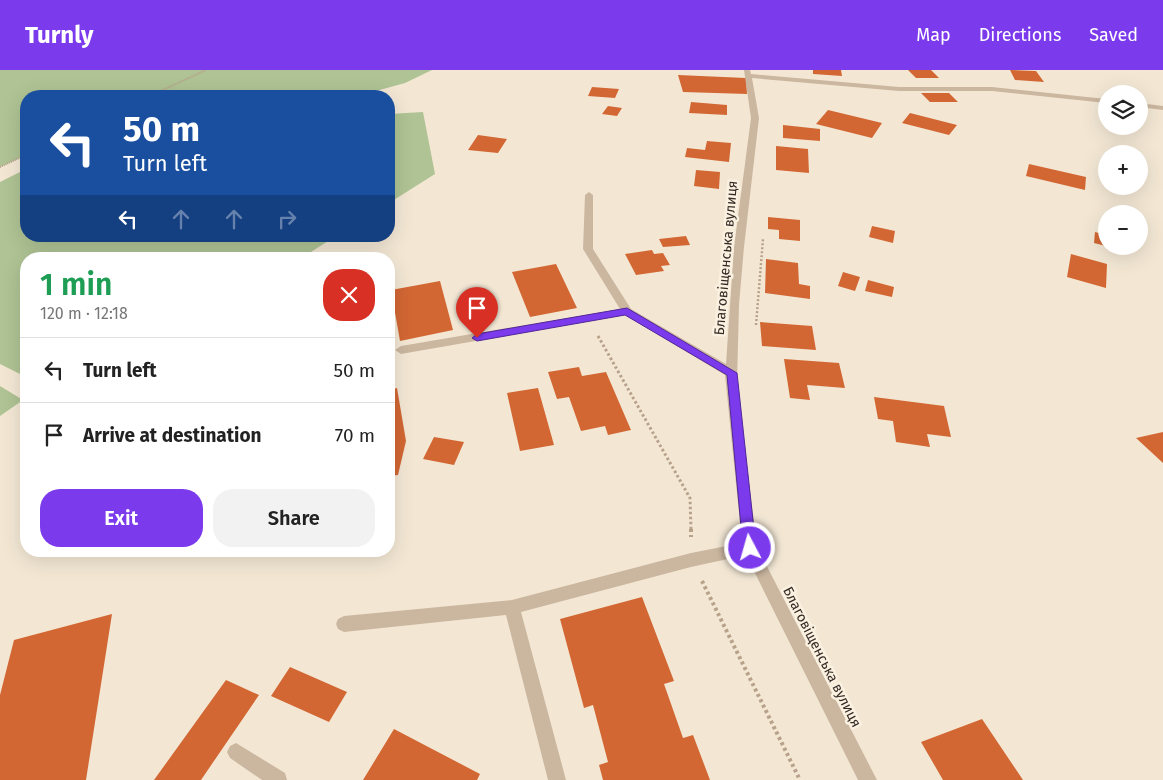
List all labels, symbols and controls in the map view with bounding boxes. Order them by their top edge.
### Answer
text: Turnly [25,21,94,49]
text: Map [916,24,951,46]
text: Directions [979,24,1061,46]
text: Saved [1089,24,1138,46]
map controls [1098,85,1148,255]
button: layers [1098,85,1148,135]
text: 50 m [123,108,200,150]
icon: left [40,110,105,175]
button: + [1098,145,1148,195]
text: Turn left [123,150,207,177]
street label: Благовіщенська вулиця [711,180,741,336]
icon: left [114,205,142,233]
icon: ahead [167,205,195,233]
icon: ahead [220,205,248,233]
icon: right [273,205,301,233]
button: − [1098,205,1148,255]
text: 1 min [40,267,112,303]
button: close [323,269,375,321]
pin [456,287,498,338]
icon: arrive [463,294,491,322]
text: 120 m · 12:18 [40,304,128,323]
icon: left [40,356,68,384]
text: Turn left [83,359,157,382]
text: 50 m [334,359,375,382]
icon: arrive [40,421,68,449]
text: Arrive at destination [83,424,262,447]
text: 70 m [335,424,375,447]
button: Exit [40,489,203,547]
button: Share [213,489,375,547]
position arrow [723,521,775,573]
street label: Благовіщенська вулиця [779,584,865,730]

